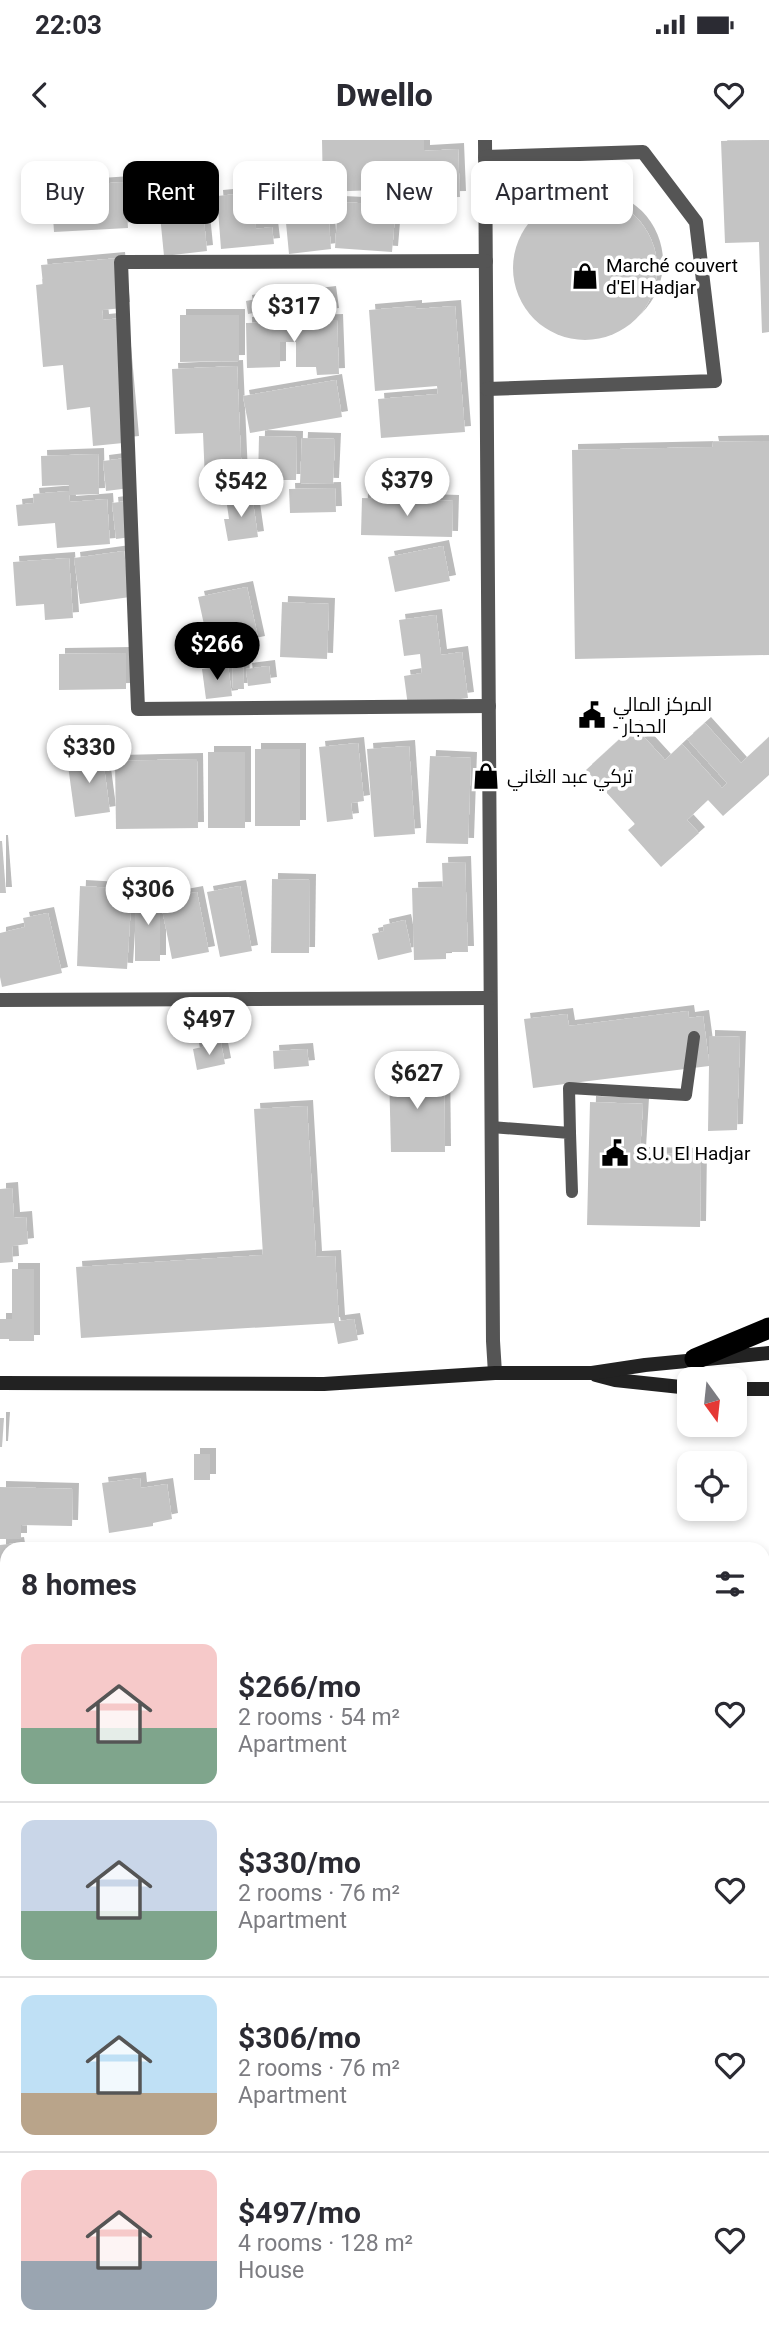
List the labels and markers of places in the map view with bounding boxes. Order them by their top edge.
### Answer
place label: Marché couvert d'El Hadjar [606,254,738,299]
shop icon: Marché couvert d'El Hadjar [570,261,600,291]
pin: $317 [253,284,335,344]
pin: $379 [366,458,448,518]
pin: $542 [200,460,282,519]
pin: $266 [176,622,258,682]
place label: المركز المالي - الحجار [613,693,712,738]
public building icon: المركز المالي - الحجار [577,700,607,730]
pin: $330 [48,726,130,785]
shop icon: تركي عبد الغاني [471,761,501,791]
place label: تركي عبد الغاني [507,765,633,791]
pin: $306 [107,868,189,927]
pin: $497 [168,998,250,1057]
pin: $627 [376,1052,458,1111]
public building icon: S.U. El Hadjar [600,1138,630,1168]
place label: S.U. El Hadjar [636,1142,751,1165]

